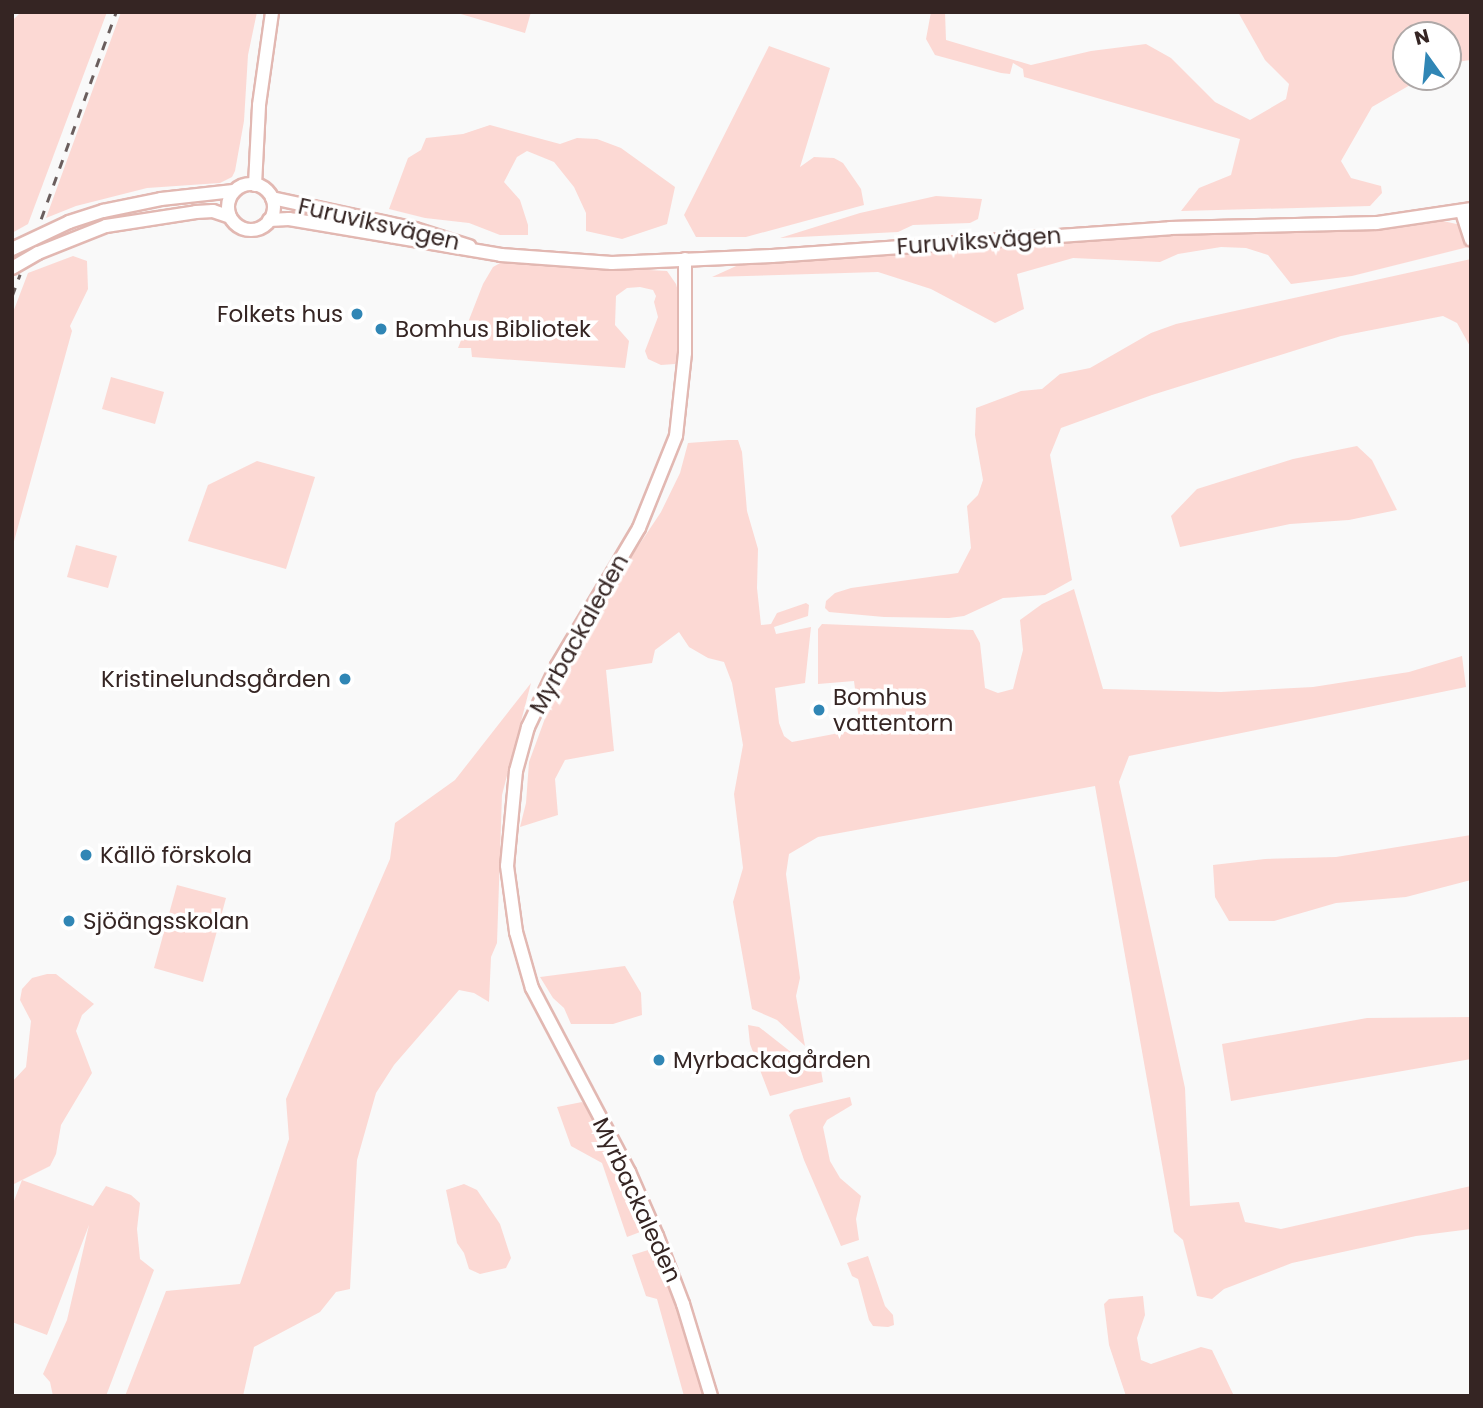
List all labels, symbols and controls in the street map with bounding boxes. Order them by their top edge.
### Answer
north arrow [1392,21,1462,91]
text: N [1412,22,1432,52]
street label: Furuviksvägen [296,192,462,256]
street label: Furuviksvägen [896,221,1062,261]
place label: Folkets hus [217,300,343,328]
marker: Folkets hus [349,306,365,322]
place label: Bomhus Bibliotek [395,315,591,343]
marker: Bomhus Bibliotek [373,321,389,337]
street label: Myrbackaleden [524,549,634,719]
place label: Kristinelundsgården [101,665,331,693]
marker: Kristinelundsgården [337,671,353,687]
place label: Bomhus vattentorn [833,683,954,737]
marker: Bomhus vattentorn [811,702,827,718]
place label: Källö förskola [100,841,252,869]
marker: Källö förskola [78,847,94,863]
place label: Sjöängsskolan [83,907,249,935]
marker: Sjöängsskolan [61,913,77,929]
place label: Myrbackagården [673,1046,871,1074]
marker: Myrbackagården [651,1052,667,1068]
street label: Myrbackaleden [587,1113,687,1287]

